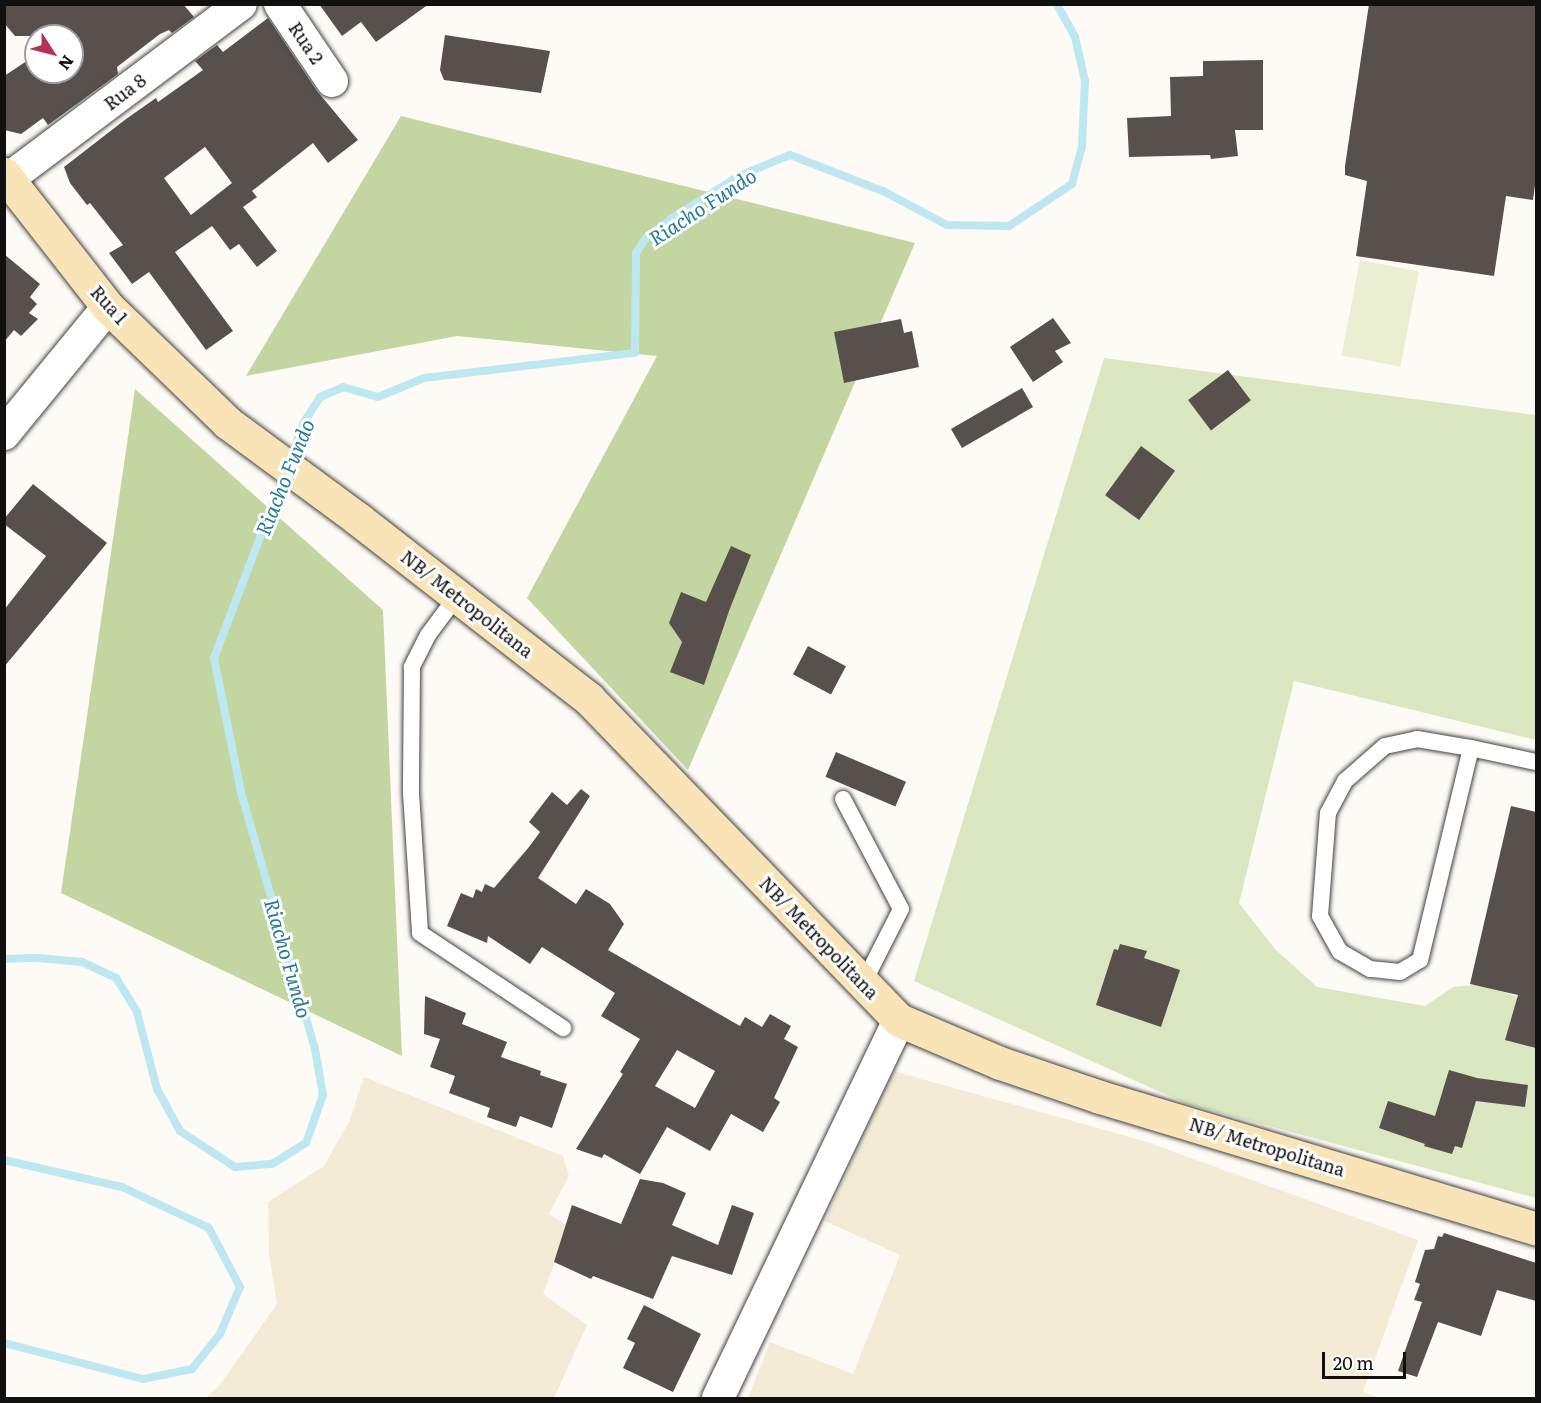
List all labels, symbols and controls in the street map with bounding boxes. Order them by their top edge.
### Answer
street label: Rua 2 [284,18,328,68]
north arrow [24,24,84,84]
text: N [53,51,81,76]
street label: Rua 8 [100,69,150,115]
water label: Riacho Fundo [644,162,760,250]
street label: Rua 1 [86,281,132,329]
water label: Riacho Fundo [250,415,318,539]
street label: NB/ Metropolitana [397,546,537,662]
street label: NB/ Metropolitana [755,872,883,1004]
water label: Riacho Fundo [260,896,318,1020]
street label: NB/ Metropolitana [1187,1113,1347,1181]
scale bar [1325,1340,1409,1378]
text: 20 m [1333,1349,1374,1376]

